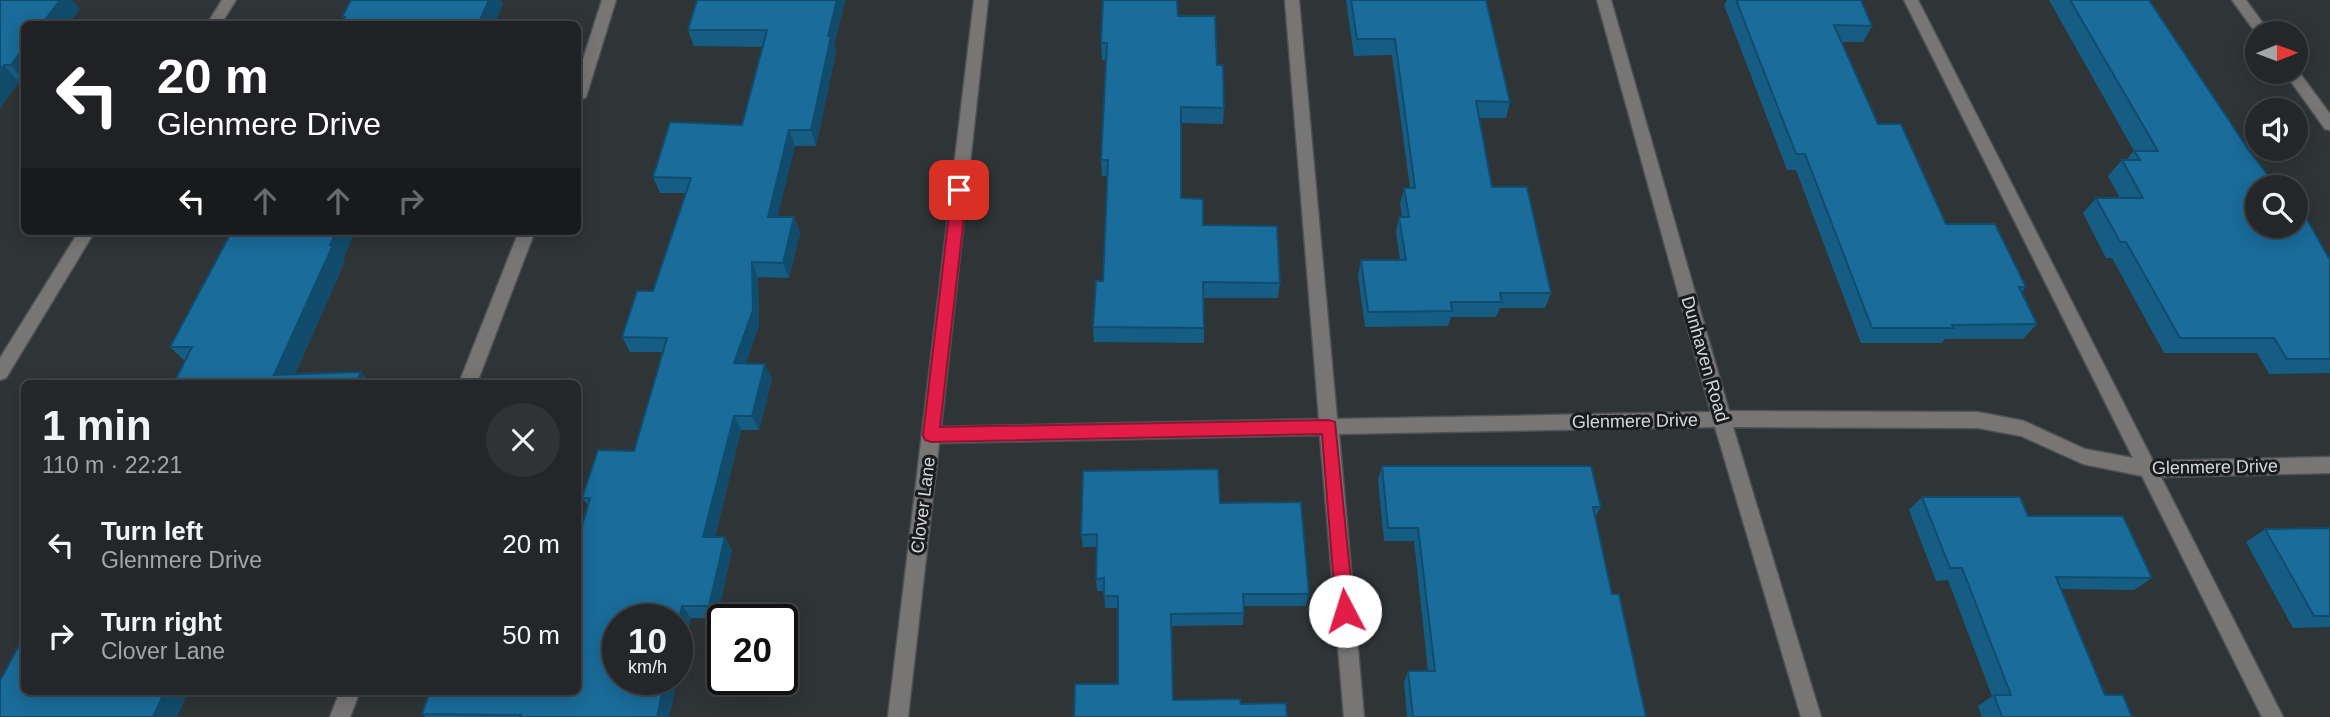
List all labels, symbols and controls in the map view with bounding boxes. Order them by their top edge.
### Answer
north arrow [2245,21,2308,84]
map controls [2245,21,2308,238]
icon: left [42,49,133,140]
text: 20 m [157,49,269,103]
button: sound [2245,98,2308,161]
text: Glenmere Drive [157,106,381,142]
pin [929,160,989,220]
icon: arrive [940,171,978,209]
button: search [2245,175,2308,238]
icon: left [173,182,211,220]
icon: ahead [246,182,284,220]
icon: ahead [319,182,357,220]
icon: right [392,182,430,220]
street label: Dunhaven Road [1677,294,1733,424]
text: 1 min [42,402,152,449]
button: close [486,403,560,477]
street label: Glenmere Drive [1572,410,1698,432]
text: 110 m · 22:21 [42,452,182,478]
street label: Clover Lane [907,456,939,554]
street label: Glenmere Drive [2152,456,2278,478]
text: Turn left [101,516,203,546]
icon: left [42,526,80,564]
text: 20 m [502,529,560,559]
text: Glenmere Drive [101,547,262,573]
position arrow [1308,574,1382,648]
speed limit sign: 20 [707,604,798,695]
text: Turn right [101,607,222,637]
icon: right [42,617,80,655]
text: 50 m [502,620,560,650]
text: 10 [628,621,667,660]
text: Clover Lane [101,638,225,664]
text: km/h [628,657,667,677]

